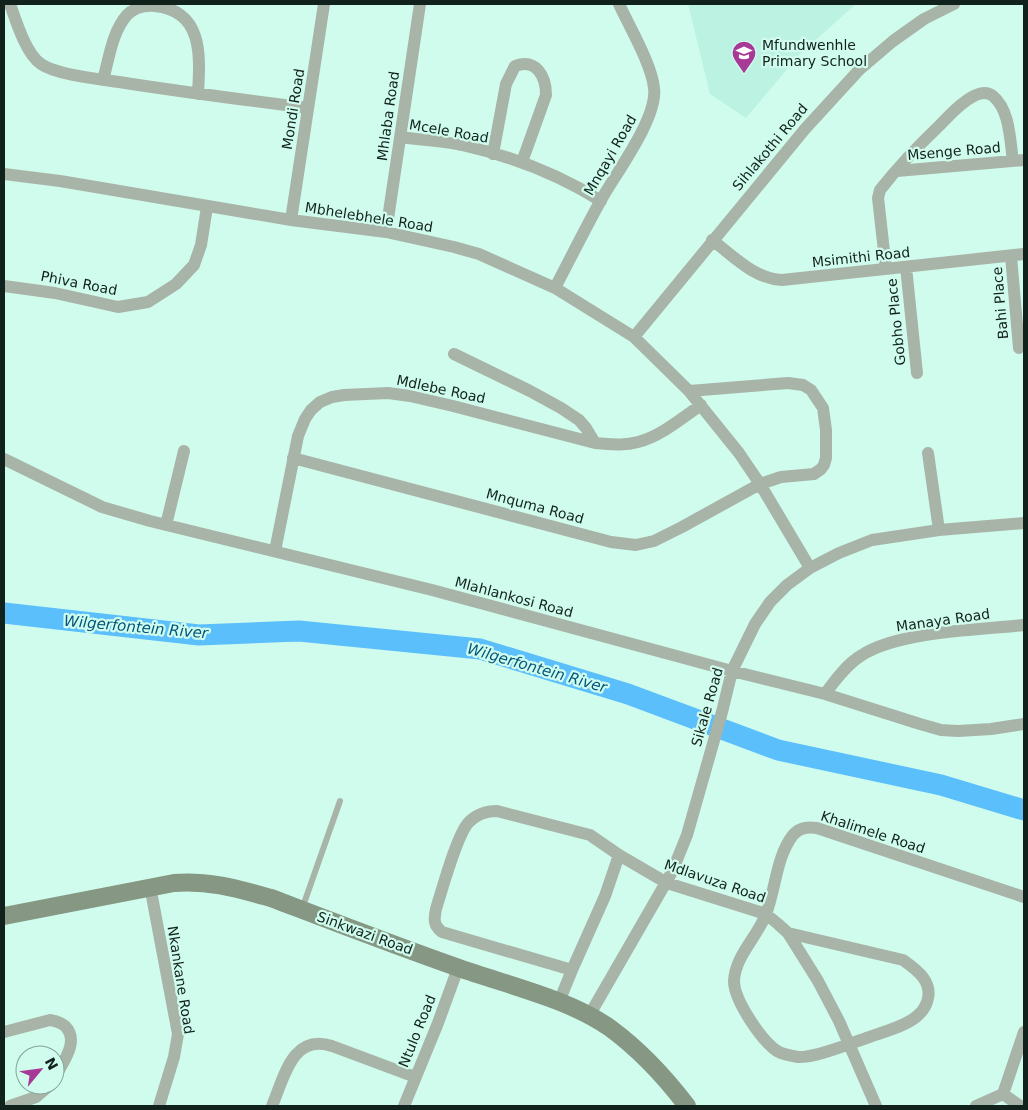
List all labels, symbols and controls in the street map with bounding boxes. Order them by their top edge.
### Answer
place label: Mfundwenhle Primary School [762,37,867,69]
school or university icon: Mfundwenhle Primary School [731,40,757,74]
street label: Mondi Road [279,67,307,151]
street label: Mhlaba Road [374,70,402,162]
street label: Sihlakothi Road [729,100,811,194]
street label: Mnqayi Road [581,112,639,198]
street label: Mcele Road [408,116,490,146]
street label: Msenge Road [907,139,1001,163]
street label: Mbhelebhele Road [304,199,434,235]
street label: Msimithi Road [811,244,911,270]
street label: Bahi Place [989,266,1011,340]
street label: Phiva Road [39,268,119,298]
street label: Gobho Place [883,278,909,366]
street label: Mdlebe Road [395,372,487,406]
street label: Mnquma Road [484,485,586,527]
street label: Mlahlankosi Road [453,574,575,620]
street label: Manaya Road [895,605,991,635]
water label: Wilgerfontein River [63,612,210,642]
water label: Wilgerfontein River [465,639,610,697]
street label: Sikale Road [688,666,726,748]
street label: Khalimele Road [819,808,927,856]
street label: Mdlavuza Road [662,856,768,906]
street label: Sinkwazi Road [315,908,415,958]
street label: Nkankane Road [165,925,197,1035]
street label: Ntulo Road [395,992,439,1070]
north arrow [15,1045,65,1095]
text: N [42,1055,61,1073]

